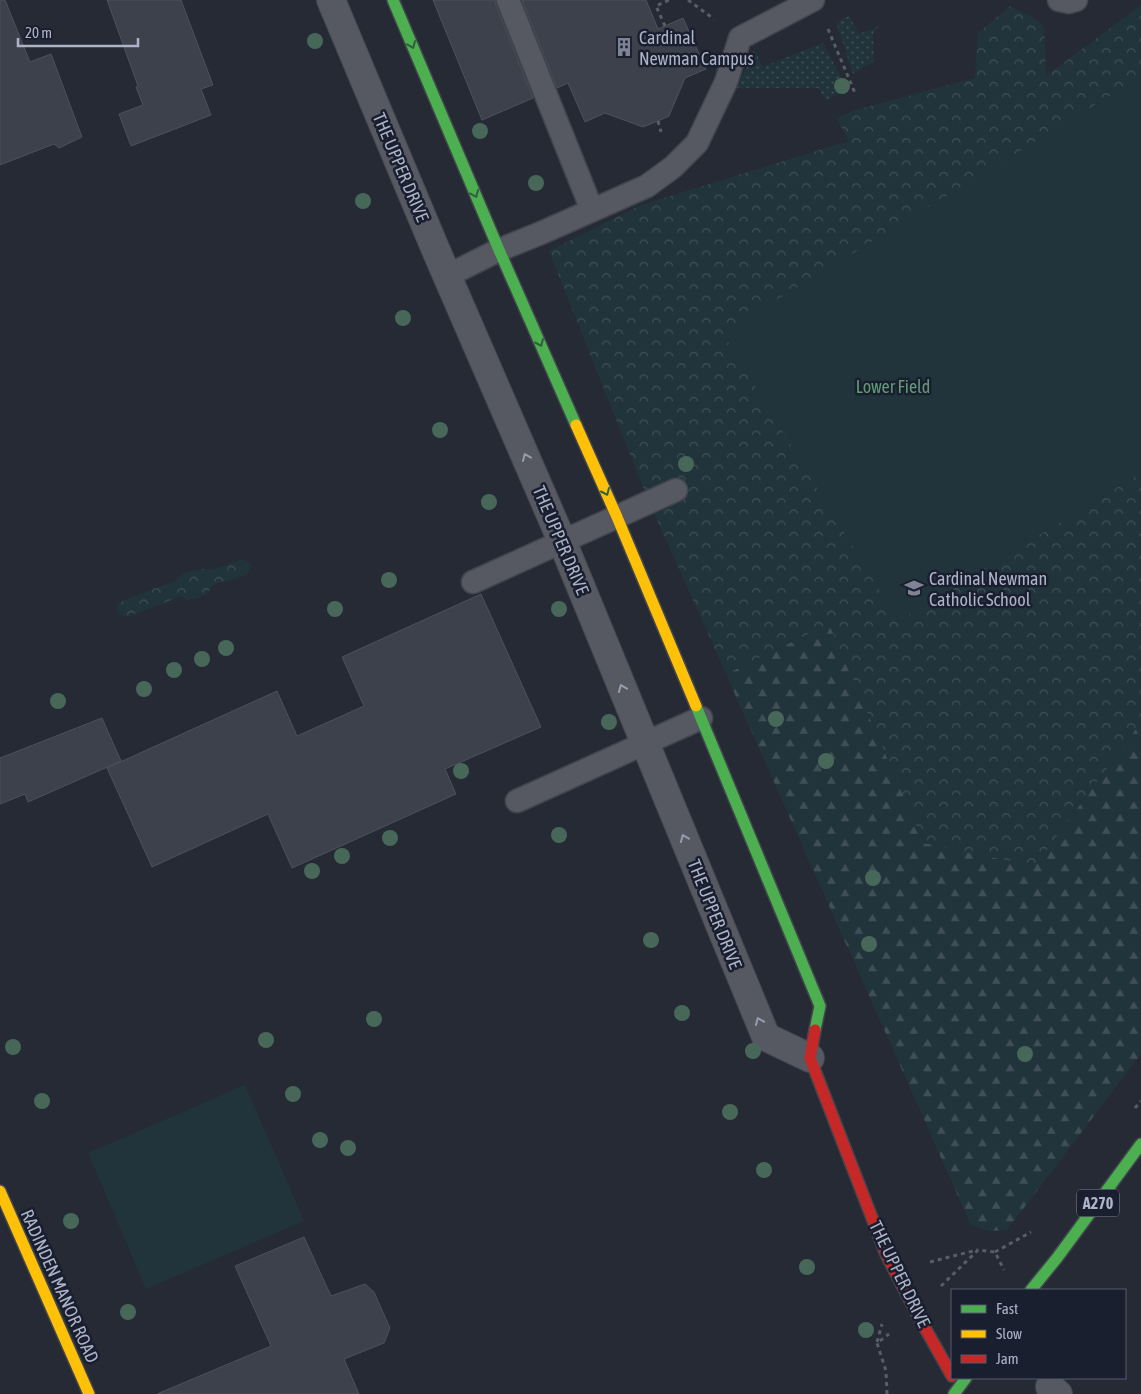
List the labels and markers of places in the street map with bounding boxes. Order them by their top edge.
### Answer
place label: Cardinal Newman Campus [639,27,754,69]
building icon: Cardinal Newman Campus [613,36,635,58]
place label: Cardinal Newman Catholic School [929,568,1047,610]
school or university icon: Cardinal Newman Catholic School [903,577,925,599]

